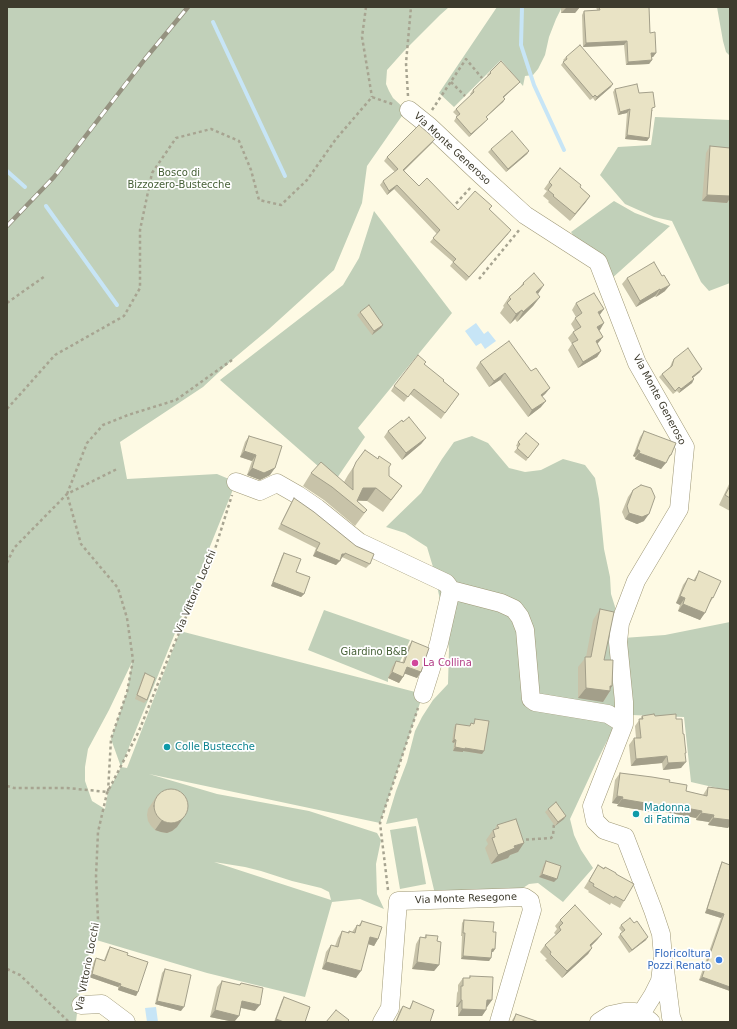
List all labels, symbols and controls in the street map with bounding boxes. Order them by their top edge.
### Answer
street label: Via Monte Generoso [411,110,493,188]
park label: Bosco di Bizzozero-Bustecche [127,167,231,190]
street label: Via Monte Generoso [630,353,688,447]
street label: Via Vittorio Locchi [173,548,219,636]
park label: Giardino B&B [341,646,407,658]
place label: La Collina [423,657,472,669]
marker: La Collina [410,658,420,668]
place label: Colle Bustecche [175,741,255,753]
marker: Colle Bustecche [162,742,172,752]
place label: Madonna di Fatima [644,802,690,826]
marker: Madonna di Fatima [631,809,641,819]
street label: Via Monte Resegone [415,891,517,907]
street label: Via Vittorio Locchi [74,922,102,1012]
place label: Floricoltura Pozzi Renato [648,948,711,972]
marker: Floricoltura Pozzi Renato [714,955,724,965]

